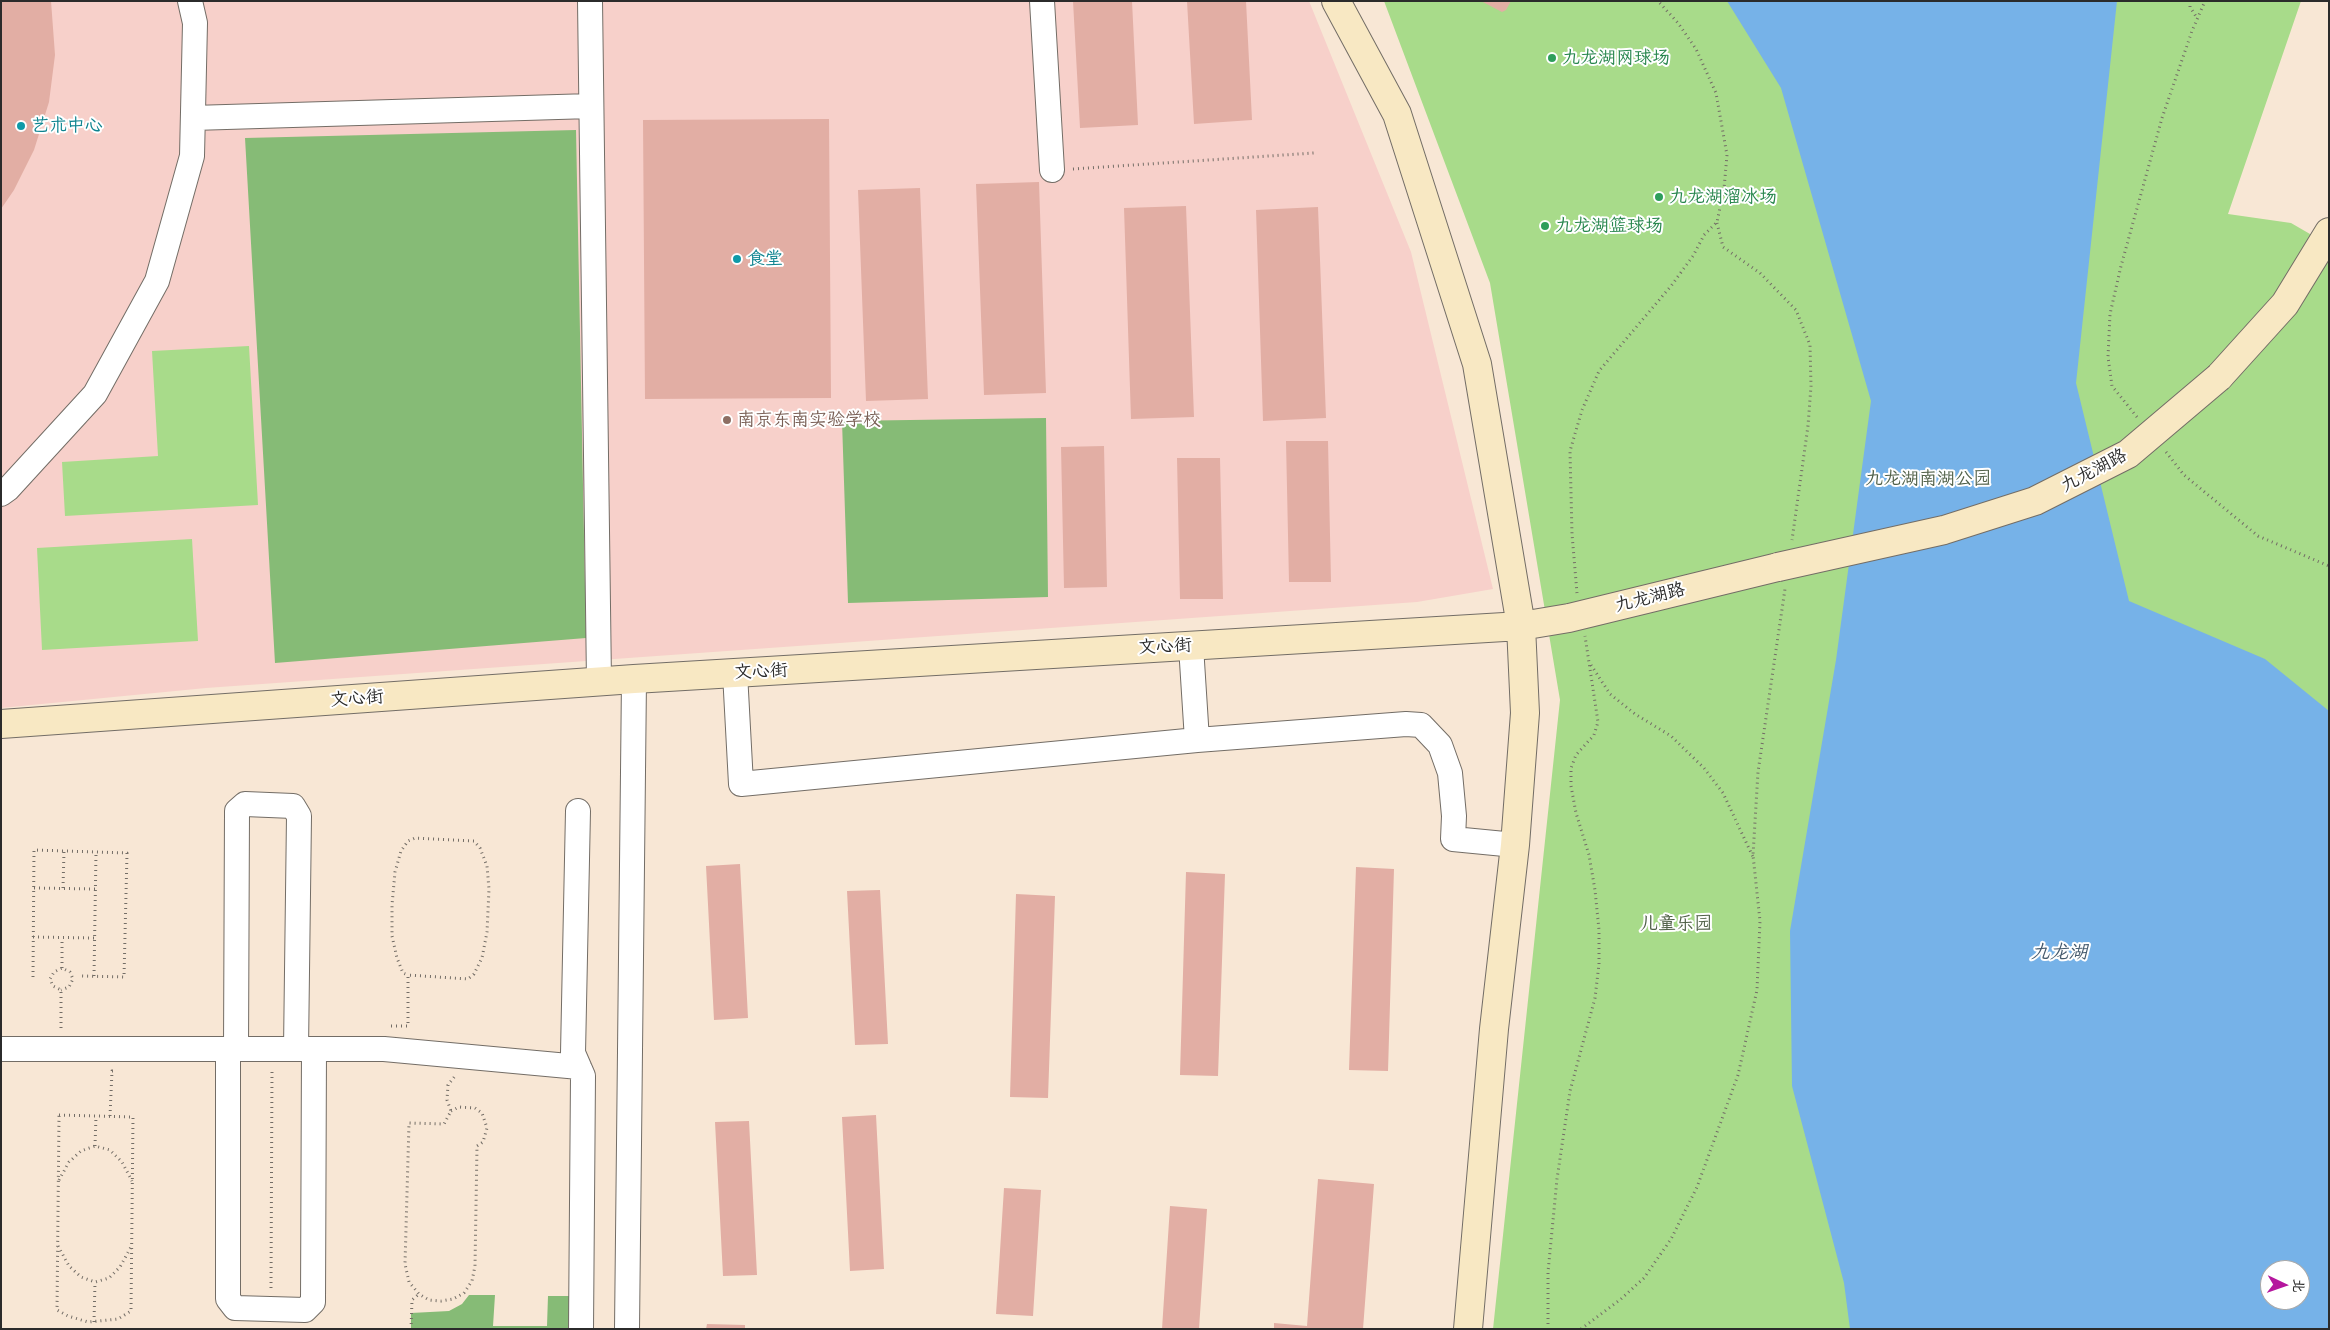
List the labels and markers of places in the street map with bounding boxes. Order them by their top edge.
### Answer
place label: 九龙湖网球场 [1562,47,1670,69]
marker: 九龙湖网球场 [1546,52,1558,64]
place label: 艺术中心 [31,115,103,137]
marker: 艺术中心 [15,120,27,132]
place label: 九龙湖溜冰场 [1669,186,1777,208]
marker: 九龙湖溜冰场 [1653,191,1665,203]
place label: 九龙湖篮球场 [1555,215,1663,237]
marker: 九龙湖篮球场 [1539,220,1551,232]
place label: 食堂 [747,248,783,270]
marker: 食堂 [731,253,743,265]
place label: 南京东南实验学校 [737,409,881,431]
marker: 南京东南实验学校 [721,414,733,426]

